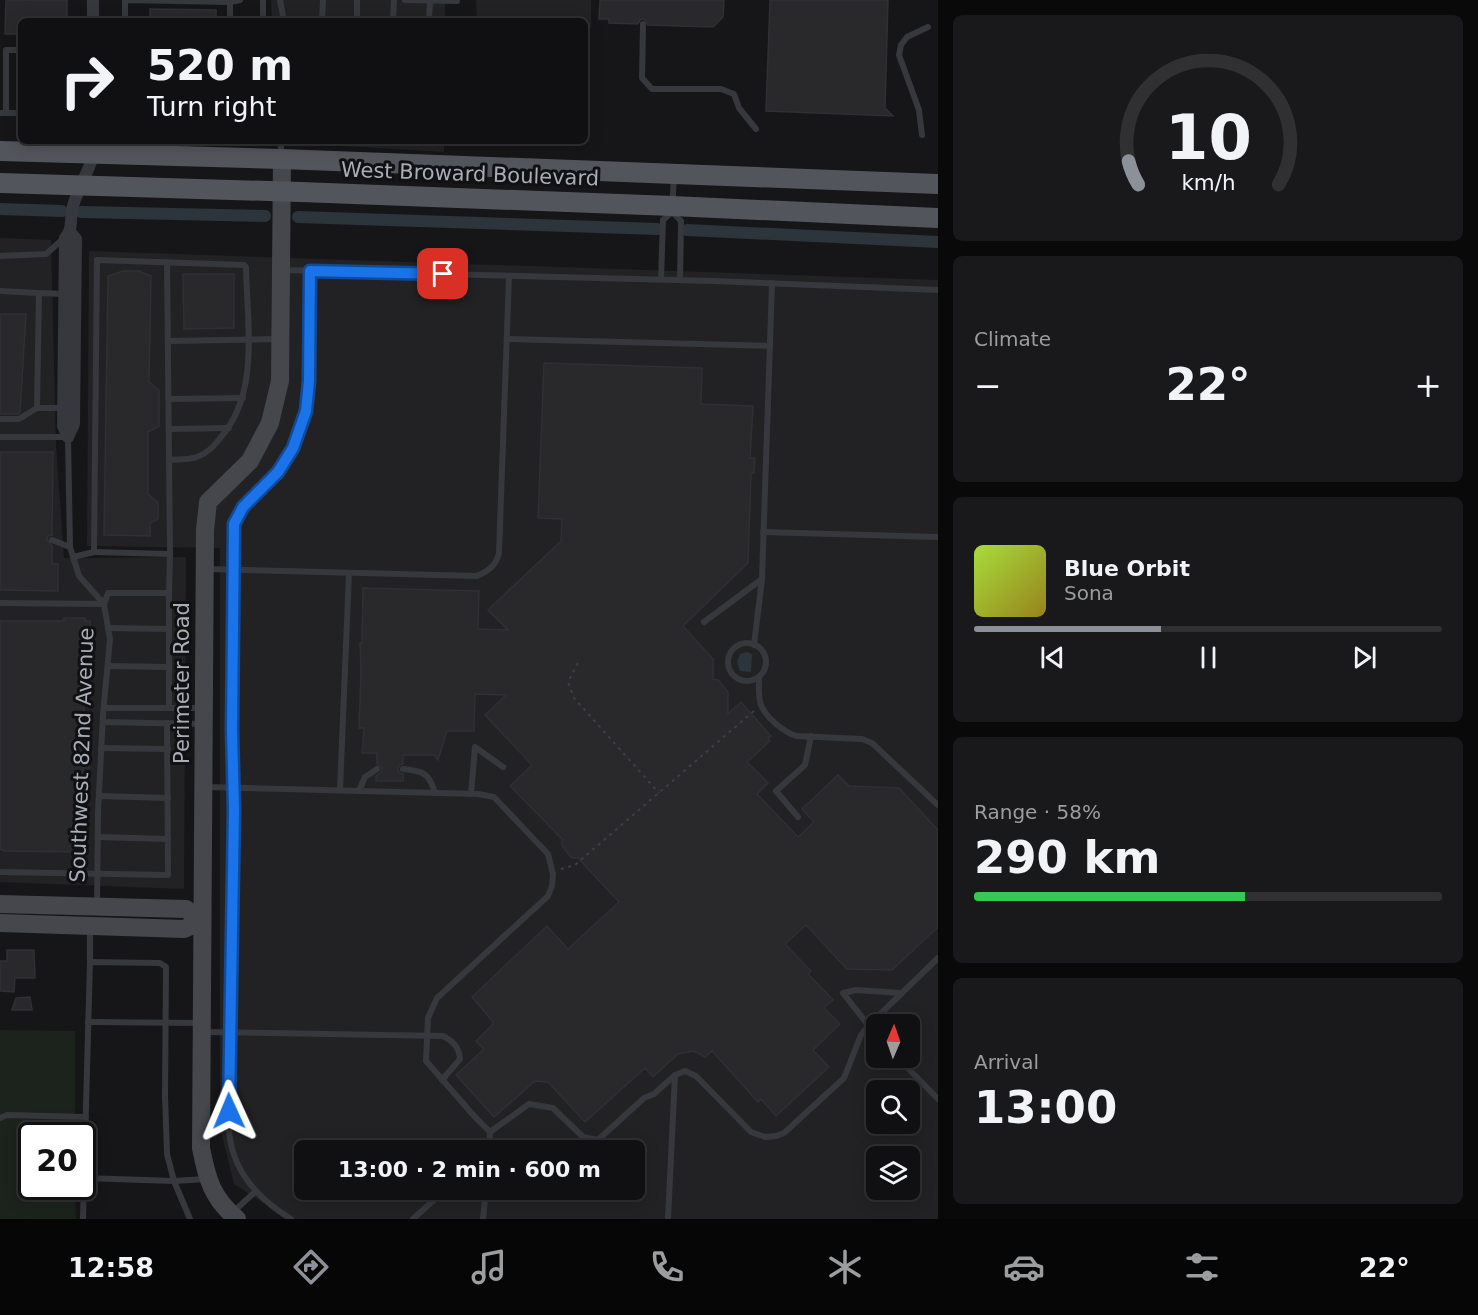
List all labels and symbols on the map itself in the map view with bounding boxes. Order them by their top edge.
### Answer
street label: West Broward Boulevard [341,158,599,190]
pin [417,248,468,299]
street label: Perimeter Road [170,602,194,764]
street label: Southwest 82nd Avenue [66,627,98,883]
north arrow [866,1014,920,1068]
position arrow [197,1079,261,1143]
speed limit sign: 20 [18,1122,96,1200]

